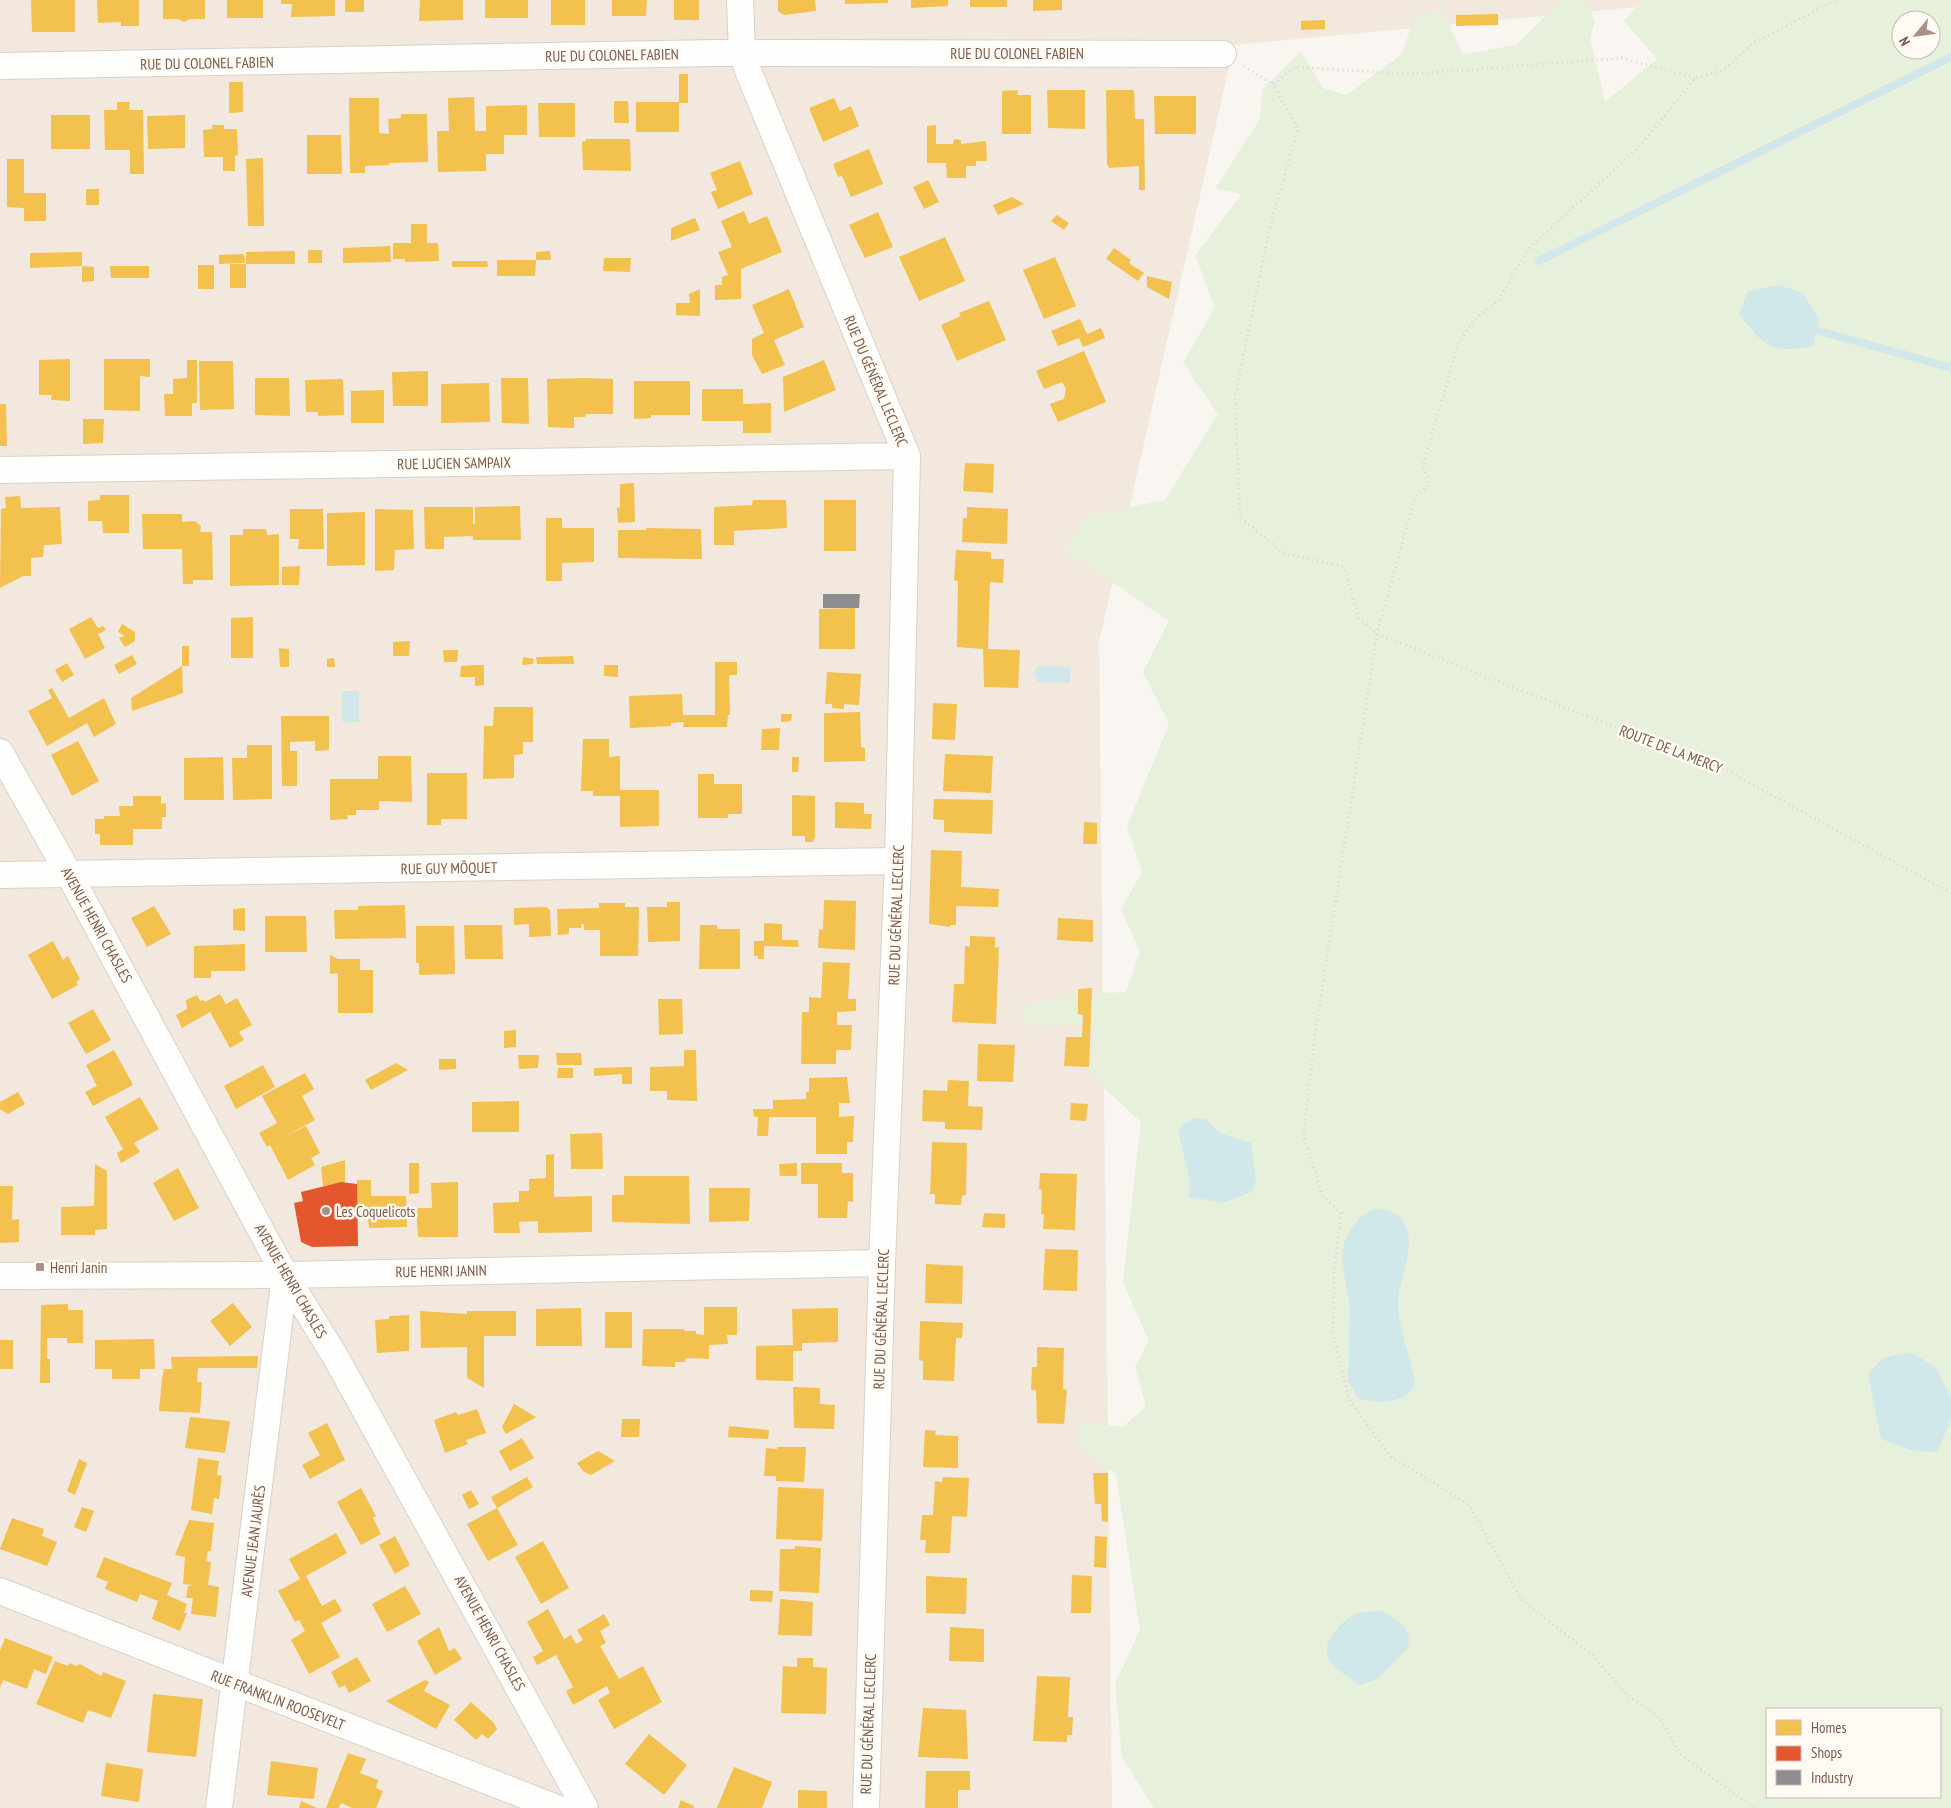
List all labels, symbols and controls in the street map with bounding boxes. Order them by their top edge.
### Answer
north arrow [1891,10,1941,60]
text: N [1895,34,1914,49]
street label: RUE DU COLONEL FABIEN [545,44,679,66]
street label: RUE DU COLONEL FABIEN [950,44,1084,63]
street label: RUE DU COLONEL FABIEN [140,52,274,74]
street label: RUE DU GÉNÉRAL LECLERC [840,313,912,449]
street label: RUE LUCIEN SAMPAIX [397,452,512,473]
street label: ROUTE DE LA MERCY [1617,721,1725,777]
street label: RUE DU GÉNÉRAL LECLERC [884,844,908,986]
street label: RUE GUY MÔQUET [401,858,498,878]
street label: AVENUE HENRI CHASLES [57,864,137,986]
place label: Les Coquelicots [336,1202,416,1221]
marker: Les Coquelicots [320,1205,332,1217]
street label: AVENUE HENRI CHASLES [250,1220,332,1342]
street label: RUE DU GÉNÉRAL LECLERC [869,1248,893,1390]
place label: Henri Janin [50,1258,107,1277]
marker: Henri Janin [34,1261,46,1273]
street label: RUE HENRI JANIN [395,1261,487,1281]
street label: AVENUE JEAN JAURÈS [237,1484,269,1598]
street label: AVENUE HENRI CHASLES [450,1572,530,1694]
street label: RUE DU GÉNÉRAL LECLERC [856,1653,880,1795]
street label: RUE FRANKLIN ROOSEVELT [208,1666,348,1734]
legend [1766,1708,1941,1798]
text: Homes [1811,1718,1847,1737]
text: Shops [1811,1743,1842,1762]
text: Industry [1811,1768,1853,1787]

